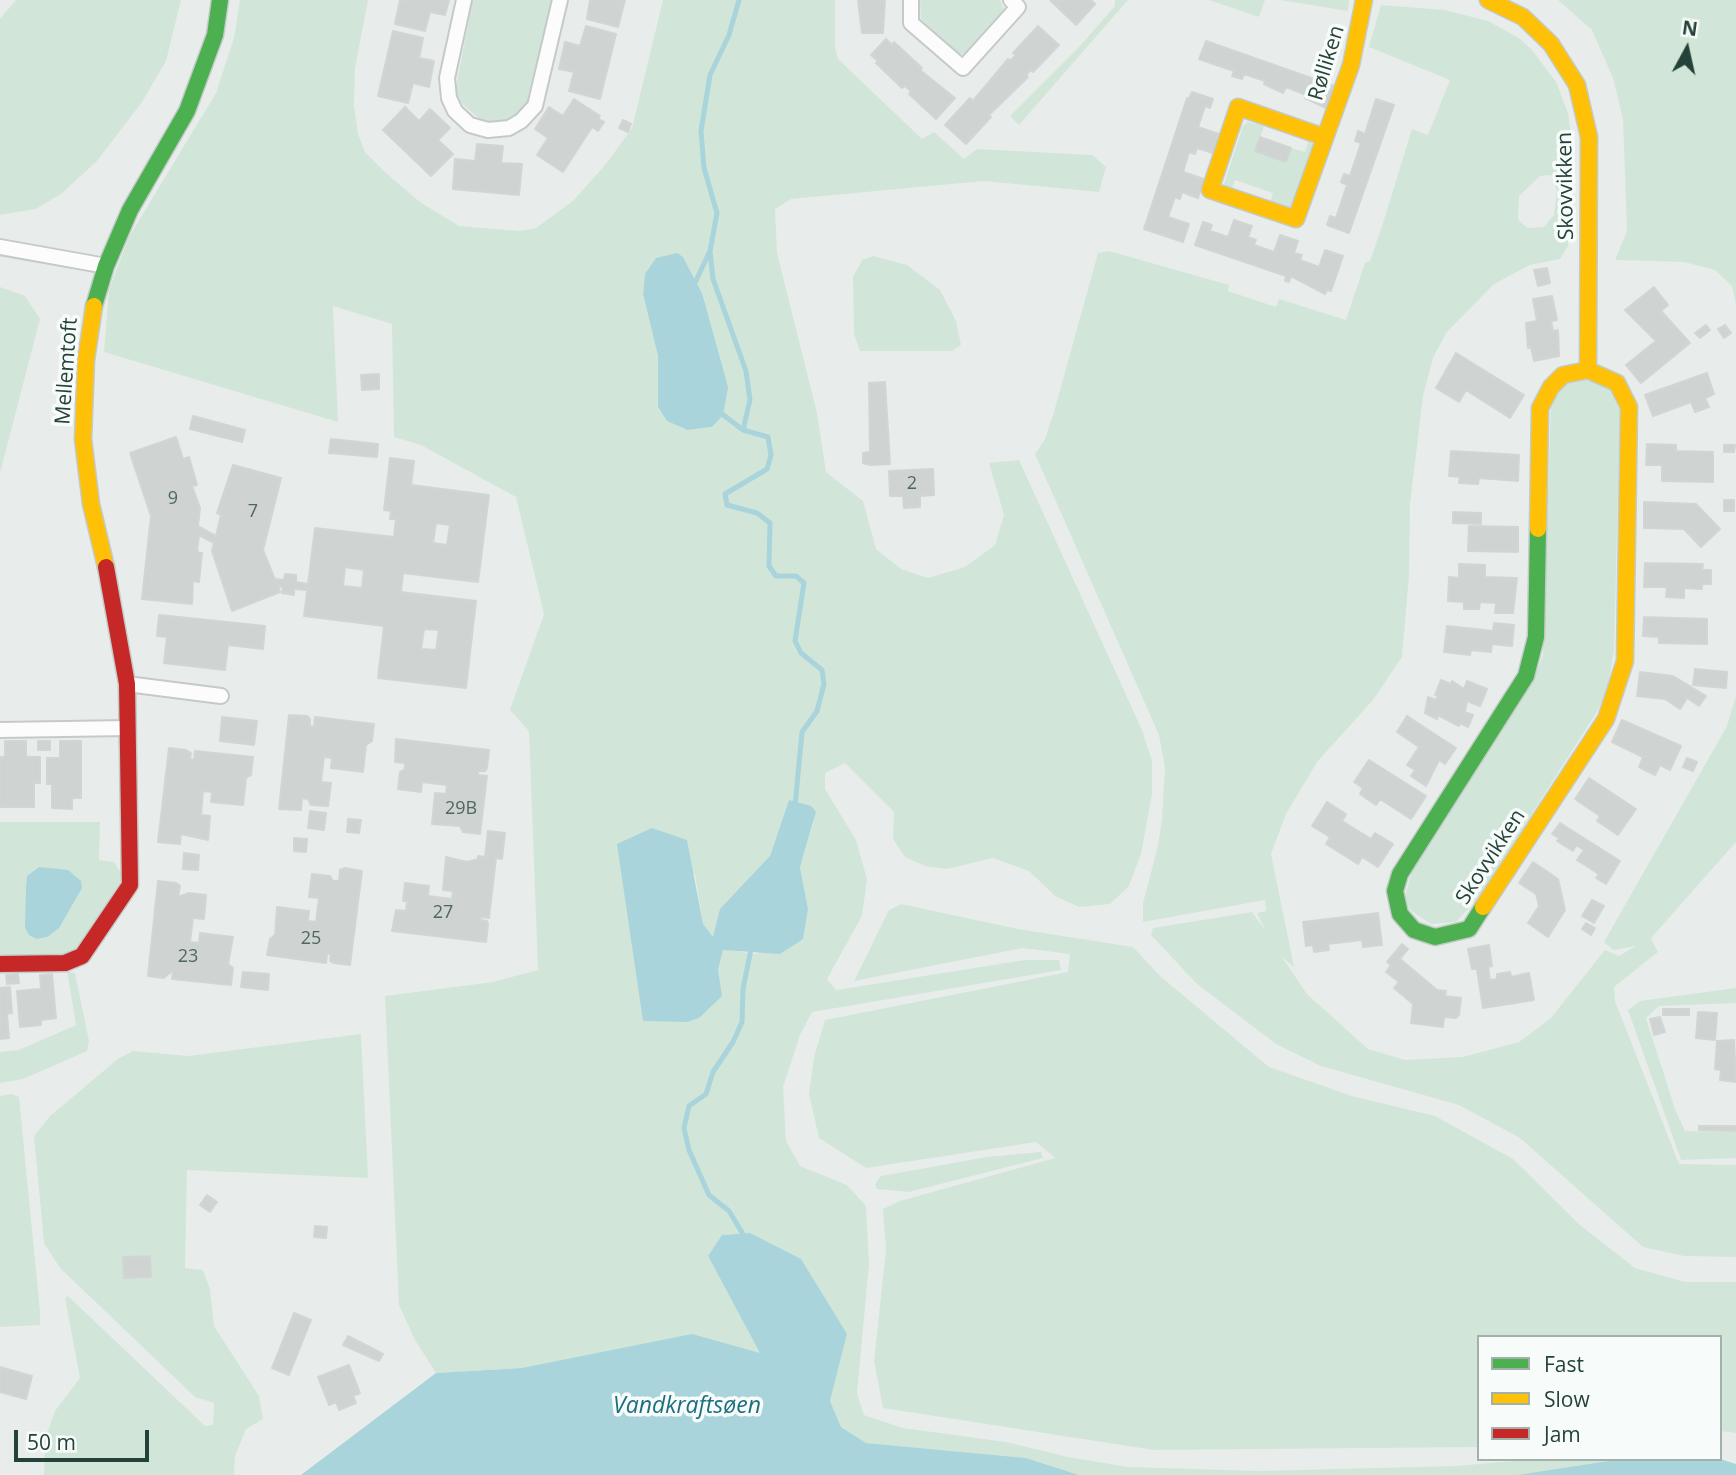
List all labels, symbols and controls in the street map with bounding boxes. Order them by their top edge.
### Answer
north arrow [1652,14,1722,84]
text: N [1680,14,1699,42]
street label: Rølliken [1304,22,1350,104]
street label: Skovvikken [1552,132,1580,240]
street label: Mellemtoft [51,317,83,425]
house number: 2 [907,473,917,495]
house number: 9 [168,488,178,510]
house number: 7 [248,501,258,523]
house number: 29B [445,798,477,820]
street label: Skovvikken [1451,805,1531,909]
house number: 27 [433,902,453,924]
house number: 25 [301,928,321,950]
house number: 23 [178,946,198,968]
legend [1477,1335,1722,1461]
text: Fast [1544,1350,1584,1378]
text: Slow [1544,1385,1590,1413]
water label: Vandkraftsøen [613,1392,761,1420]
scale bar [18,1416,152,1460]
text: Jam [1544,1420,1581,1448]
text: 50 m [27,1428,76,1456]

